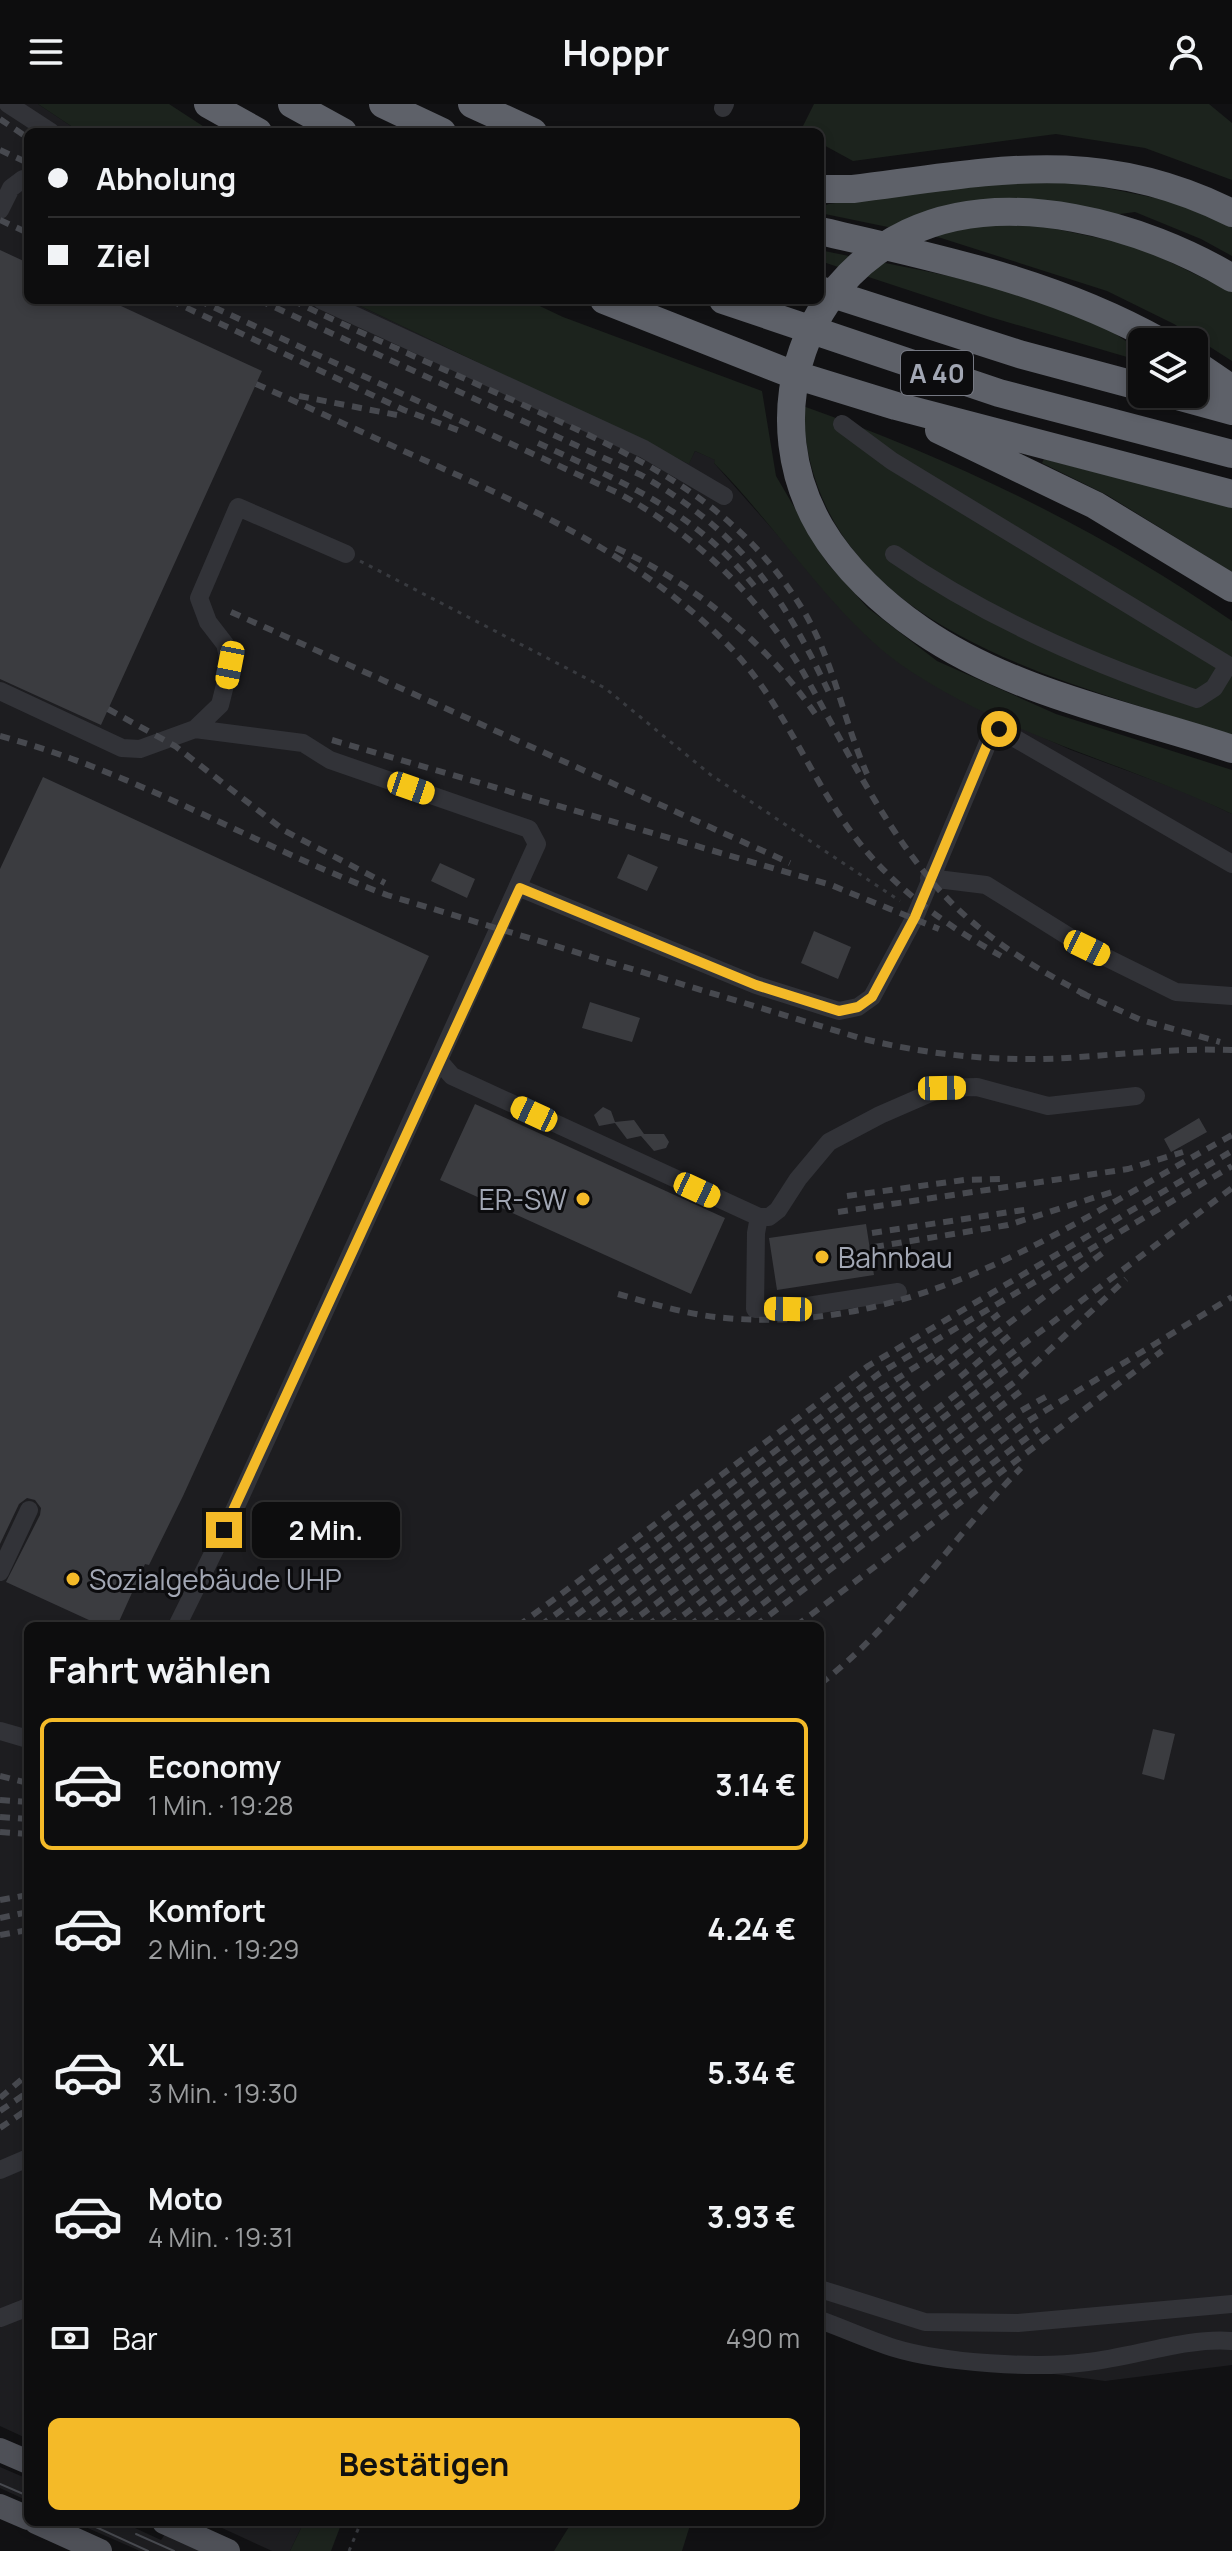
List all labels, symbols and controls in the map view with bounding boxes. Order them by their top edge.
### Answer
text: Hoppr [563,28,669,77]
icon: menu [24,30,68,74]
icon: person [1164,30,1208,74]
text: Abholung [96,158,236,199]
text: Ziel [96,235,151,276]
map controls [1128,328,1208,408]
button: layers [1128,328,1208,408]
road number: A 40 [901,351,973,395]
car [214,639,246,691]
route start [981,711,1017,747]
car [384,769,438,807]
car [1060,927,1114,969]
car [918,1076,966,1100]
car [507,1093,561,1135]
car [670,1169,724,1211]
place label: ER-SW [479,1180,567,1218]
marker: ER-SW [574,1190,592,1208]
place label: Bahnbau [838,1238,953,1276]
marker: Bahnbau [813,1248,831,1266]
car [764,1297,812,1321]
callout: 2 Min. [252,1502,400,1558]
route end [206,1512,242,1548]
text: 2 Min. [289,1512,363,1548]
place label: Sozialgebäude UHP [89,1560,342,1598]
marker: Sozialgebäude UHP [64,1570,82,1588]
text: Fahrt wählen [48,1645,271,1694]
text: Economy [148,1746,281,1787]
icon: car [52,1748,124,1820]
text: 3.14 € [715,1764,796,1805]
text: 1 Min. · 19:28 [148,1787,294,1823]
text: Komfort [148,1890,266,1931]
icon: car [52,1892,124,1964]
text: 4.24 € [707,1908,796,1949]
text: 2 Min. · 19:29 [148,1931,299,1967]
text: XL [148,2034,184,2075]
icon: car [52,2036,124,2108]
text: 5.34 € [707,2052,796,2093]
text: 3 Min. · 19:30 [148,2075,298,2111]
text: Moto [148,2178,223,2219]
icon: car [52,2180,124,2252]
text: 3.93 € [707,2196,796,2237]
text: 4 Min. · 19:31 [148,2219,293,2255]
icon: cash [48,2316,92,2360]
text: Bar [112,2318,158,2359]
text: 490 m [726,2320,800,2356]
button: Bestätigen [48,2418,800,2510]

